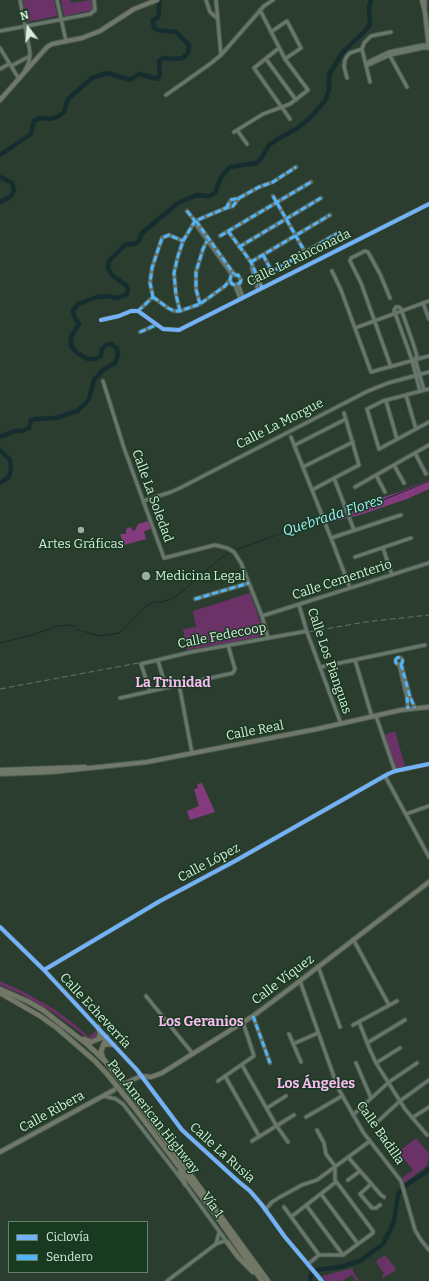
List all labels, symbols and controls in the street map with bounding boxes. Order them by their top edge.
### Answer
north arrow [8,8,48,48]
text: N [19,9,30,23]
street label: Calle La Rinconada [245,226,353,290]
street label: Calle La Morgue [234,395,326,453]
street label: Calle La Soledad [128,448,176,544]
water label: Quebrada Flores [281,492,385,540]
marker: Artes Gráficas [76,525,86,535]
place label: Artes Gráficas [38,536,124,552]
street label: Calle Cementerio [290,557,394,603]
place label: Medicina Legal [155,568,245,584]
marker: Medicina Legal [140,570,152,582]
street label: Calle Los Pianguas [304,606,354,716]
street label: Calle Fedecoop [176,620,268,652]
district label: La Trinidad [135,675,211,691]
street label: Calle Real [225,718,285,744]
street label: Calle López [175,840,243,886]
street label: Calle Víquez [249,952,317,1008]
street label: Calle Echeverría [56,970,134,1052]
district label: Los Geranios [158,1014,244,1030]
street label: Pan American Highway [104,1057,202,1177]
district label: Los Ángeles [277,1076,355,1092]
street label: Calle Ribera [17,1088,87,1136]
street label: Calle Badilla [352,1098,408,1168]
street label: Calle La Rusia [186,1120,258,1186]
street label: Vía 1 [198,1189,226,1221]
legend [8,1221,148,1273]
text: Ciclovía [46,1230,89,1244]
text: Sendero [46,1250,93,1264]

